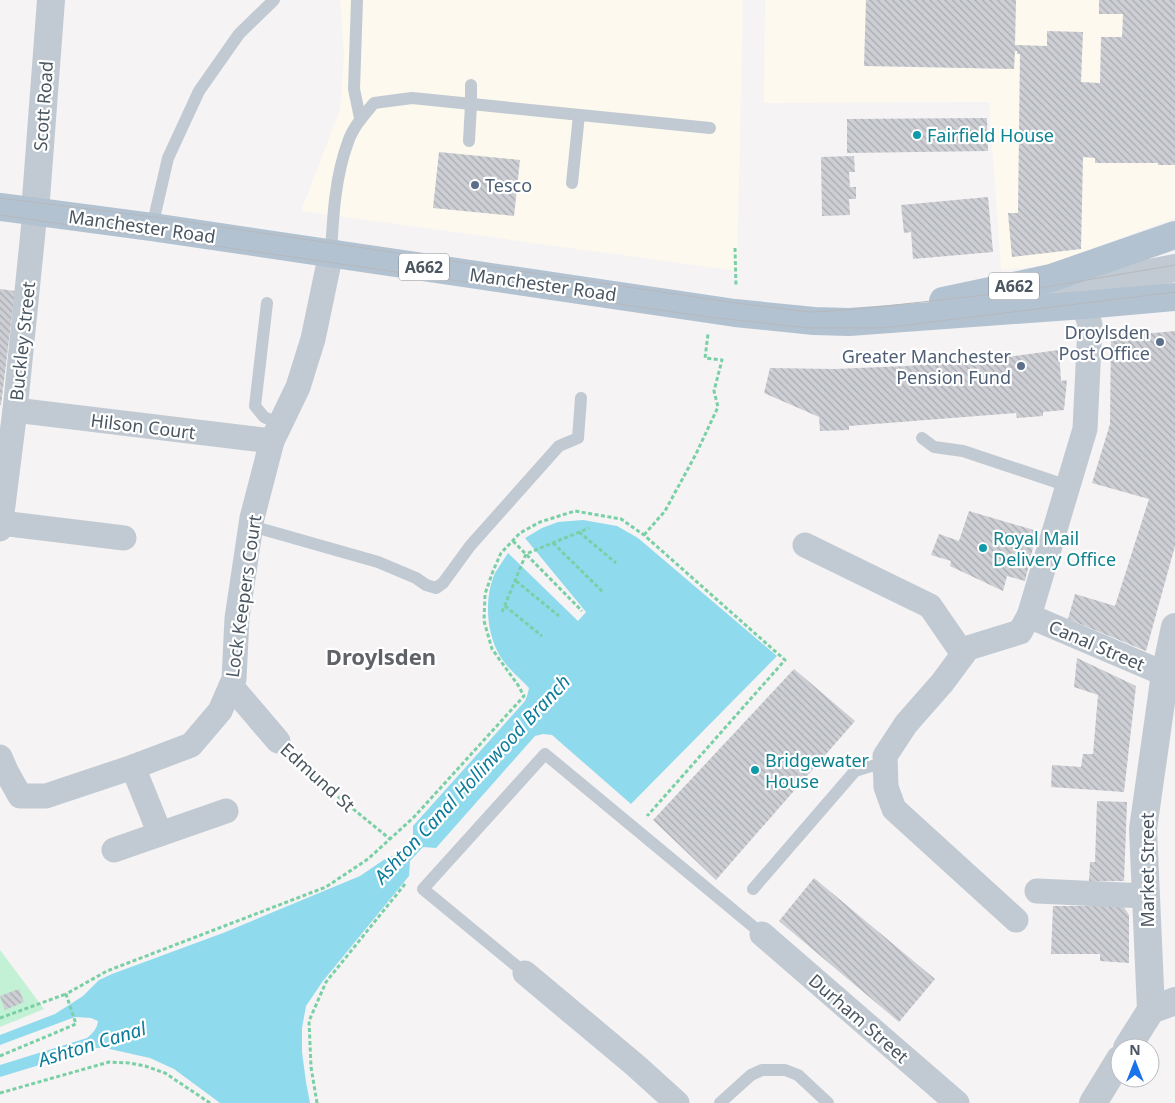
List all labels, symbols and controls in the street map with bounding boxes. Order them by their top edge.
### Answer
street label: Scott Road [28,60,58,152]
place label: Fairfield House [927,123,1054,147]
marker: Fairfield House [911,129,923,141]
place label: Tesco [485,173,532,197]
marker: Tesco [469,179,481,191]
street label: Manchester Road [67,204,217,248]
road number: A662 [399,253,449,280]
street label: Manchester Road [468,262,618,306]
road number: A662 [989,272,1039,300]
street label: Buckley Street [4,280,40,402]
place label: Droylsden Post Office [1059,320,1150,365]
marker: Droylsden Post Office [1154,336,1166,348]
place label: Greater Manchester Pension Fund [842,344,1012,389]
marker: Greater Manchester Pension Fund [1015,360,1027,372]
street label: Hilson Court [89,408,197,444]
street label: Lock Keepers Court [220,513,266,679]
place label: Royal Mail Delivery Office [993,526,1116,571]
marker: Royal Mail Delivery Office [977,542,989,554]
street label: Canal Street [1045,614,1149,676]
district label: Droylsden [326,641,436,671]
water label: Ashton Canal Hollinwood Branch [367,669,576,891]
street label: Edmund St [276,737,361,817]
place label: Bridgewater House [765,748,870,793]
marker: Bridgewater House [749,764,761,776]
street label: Market Street [1135,812,1159,928]
street label: Durham Street [804,968,914,1068]
water label: Ashton Canal [33,1015,150,1073]
north arrow [1110,1038,1160,1088]
text: N [1129,1040,1141,1059]

